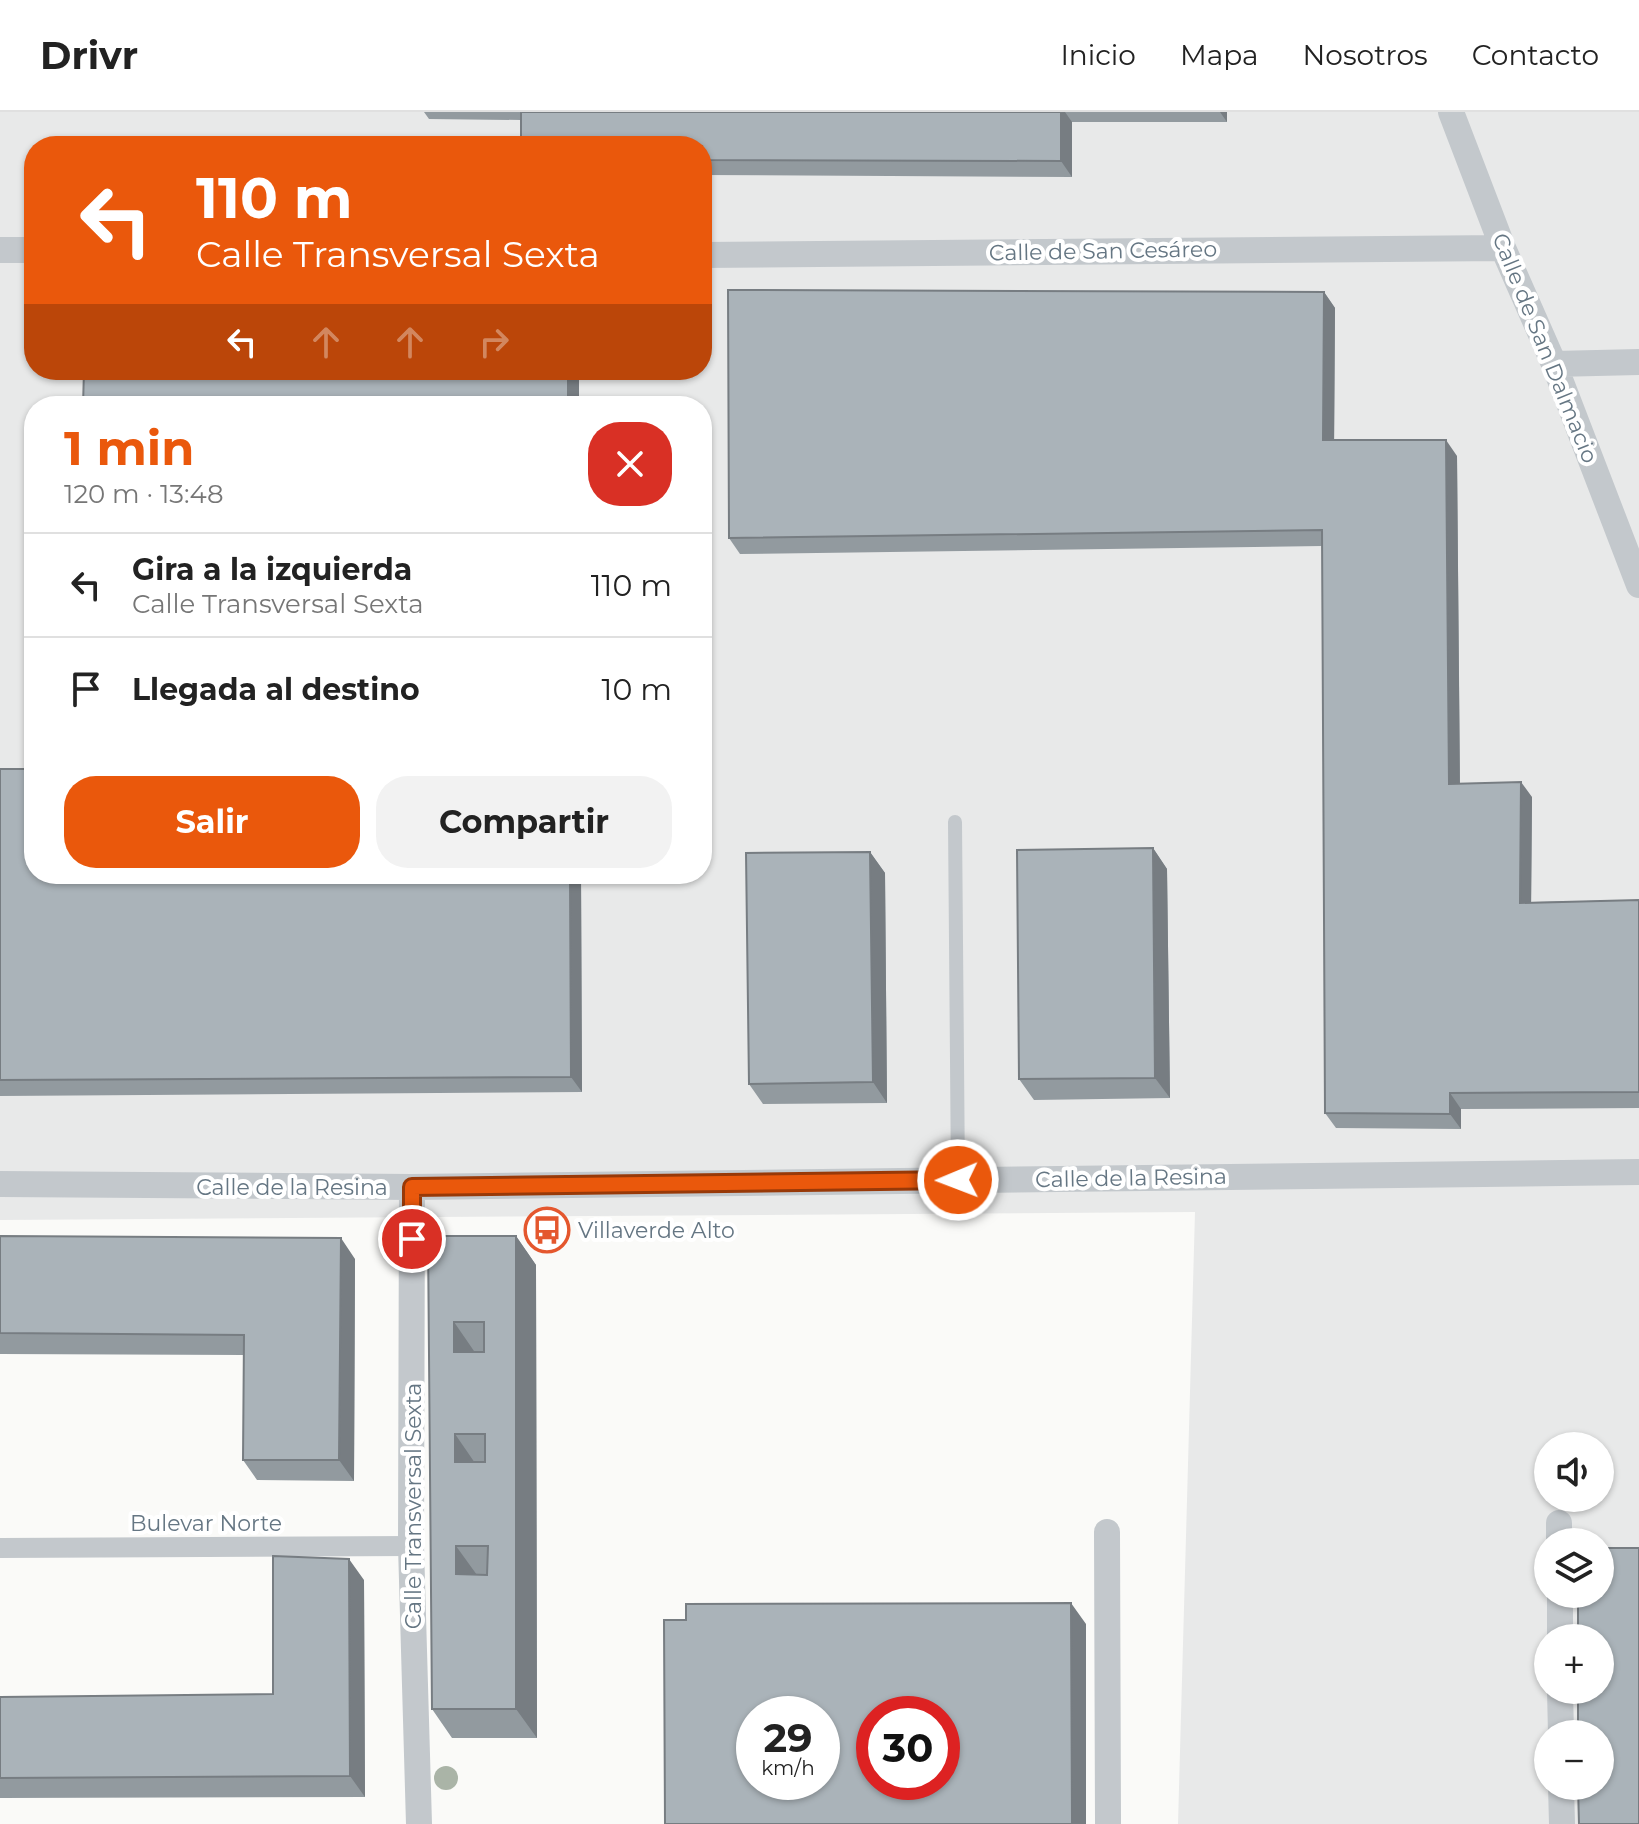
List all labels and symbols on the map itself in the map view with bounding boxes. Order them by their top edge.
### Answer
street label: Calle de San Dalmacio [1486,229,1604,467]
street label: Calle de San Cesáreo [989,236,1217,266]
position arrow [916,1138,1000,1222]
street label: Calle de la Resina [1035,1163,1227,1193]
street label: Calle de la Resina [196,1174,388,1201]
pin [378,1205,446,1273]
bus stop icon: Villaverde Alto [523,1206,571,1254]
place label: Villaverde Alto [578,1217,735,1244]
street label: Calle Transversal Sexta [400,1383,427,1629]
street label: Bulevar Norte [130,1510,282,1537]
speed limit sign: 30 [856,1696,960,1800]

